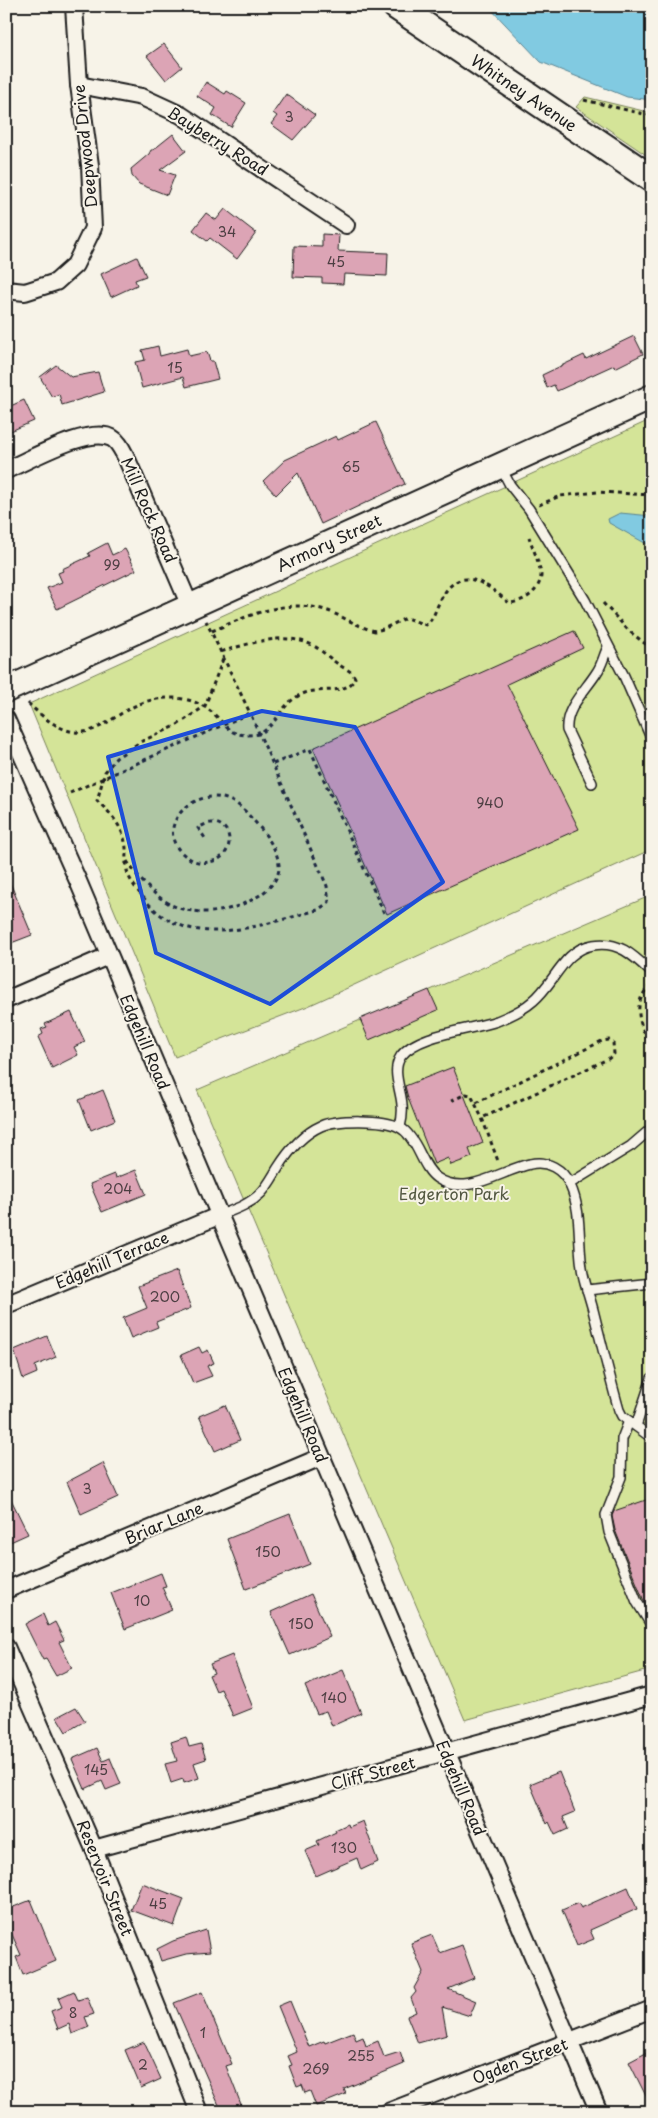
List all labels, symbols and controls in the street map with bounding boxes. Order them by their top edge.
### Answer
street label: Whitney Avenue [467,48,583,137]
street label: Deepwood Drive [66,84,102,209]
street label: Bayberry Road [163,100,274,181]
house number: 3 [284,106,294,127]
house number: 34 [218,221,236,242]
house number: 45 [327,251,345,272]
house number: 15 [167,357,183,378]
street label: Mill Rock Road [116,453,184,566]
house number: 65 [342,456,360,477]
street label: Armory Street [272,507,385,577]
house number: 99 [103,554,121,575]
house number: 940 [476,792,504,813]
street label: Edgehill Road [115,990,177,1093]
house number: 204 [103,1178,133,1199]
park label: Edgerton Park [399,1181,510,1205]
street label: Edgehill Terrace [51,1224,172,1294]
house number: 200 [150,1286,180,1307]
street label: Edgehill Road [273,1363,335,1466]
house number: 3 [82,1478,92,1499]
street label: Briar Lane [121,1495,207,1549]
house number: 150 [255,1541,281,1562]
house number: 10 [134,1590,150,1611]
house number: 150 [288,1613,314,1634]
house number: 140 [321,1687,347,1708]
street label: Edgehill Road [431,1736,493,1839]
street label: Cliff Street [328,1749,418,1795]
house number: 145 [84,1759,108,1780]
street label: Reservoir Street [72,1816,140,1940]
house number: 130 [331,1837,357,1858]
house number: 45 [149,1893,167,1914]
house number: 8 [69,2002,77,2023]
house number: 1 [200,2022,206,2043]
street label: Ogden Street [468,2031,571,2089]
house number: 255 [347,2045,375,2066]
house number: 2 [138,2054,148,2075]
house number: 269 [303,2058,329,2079]

